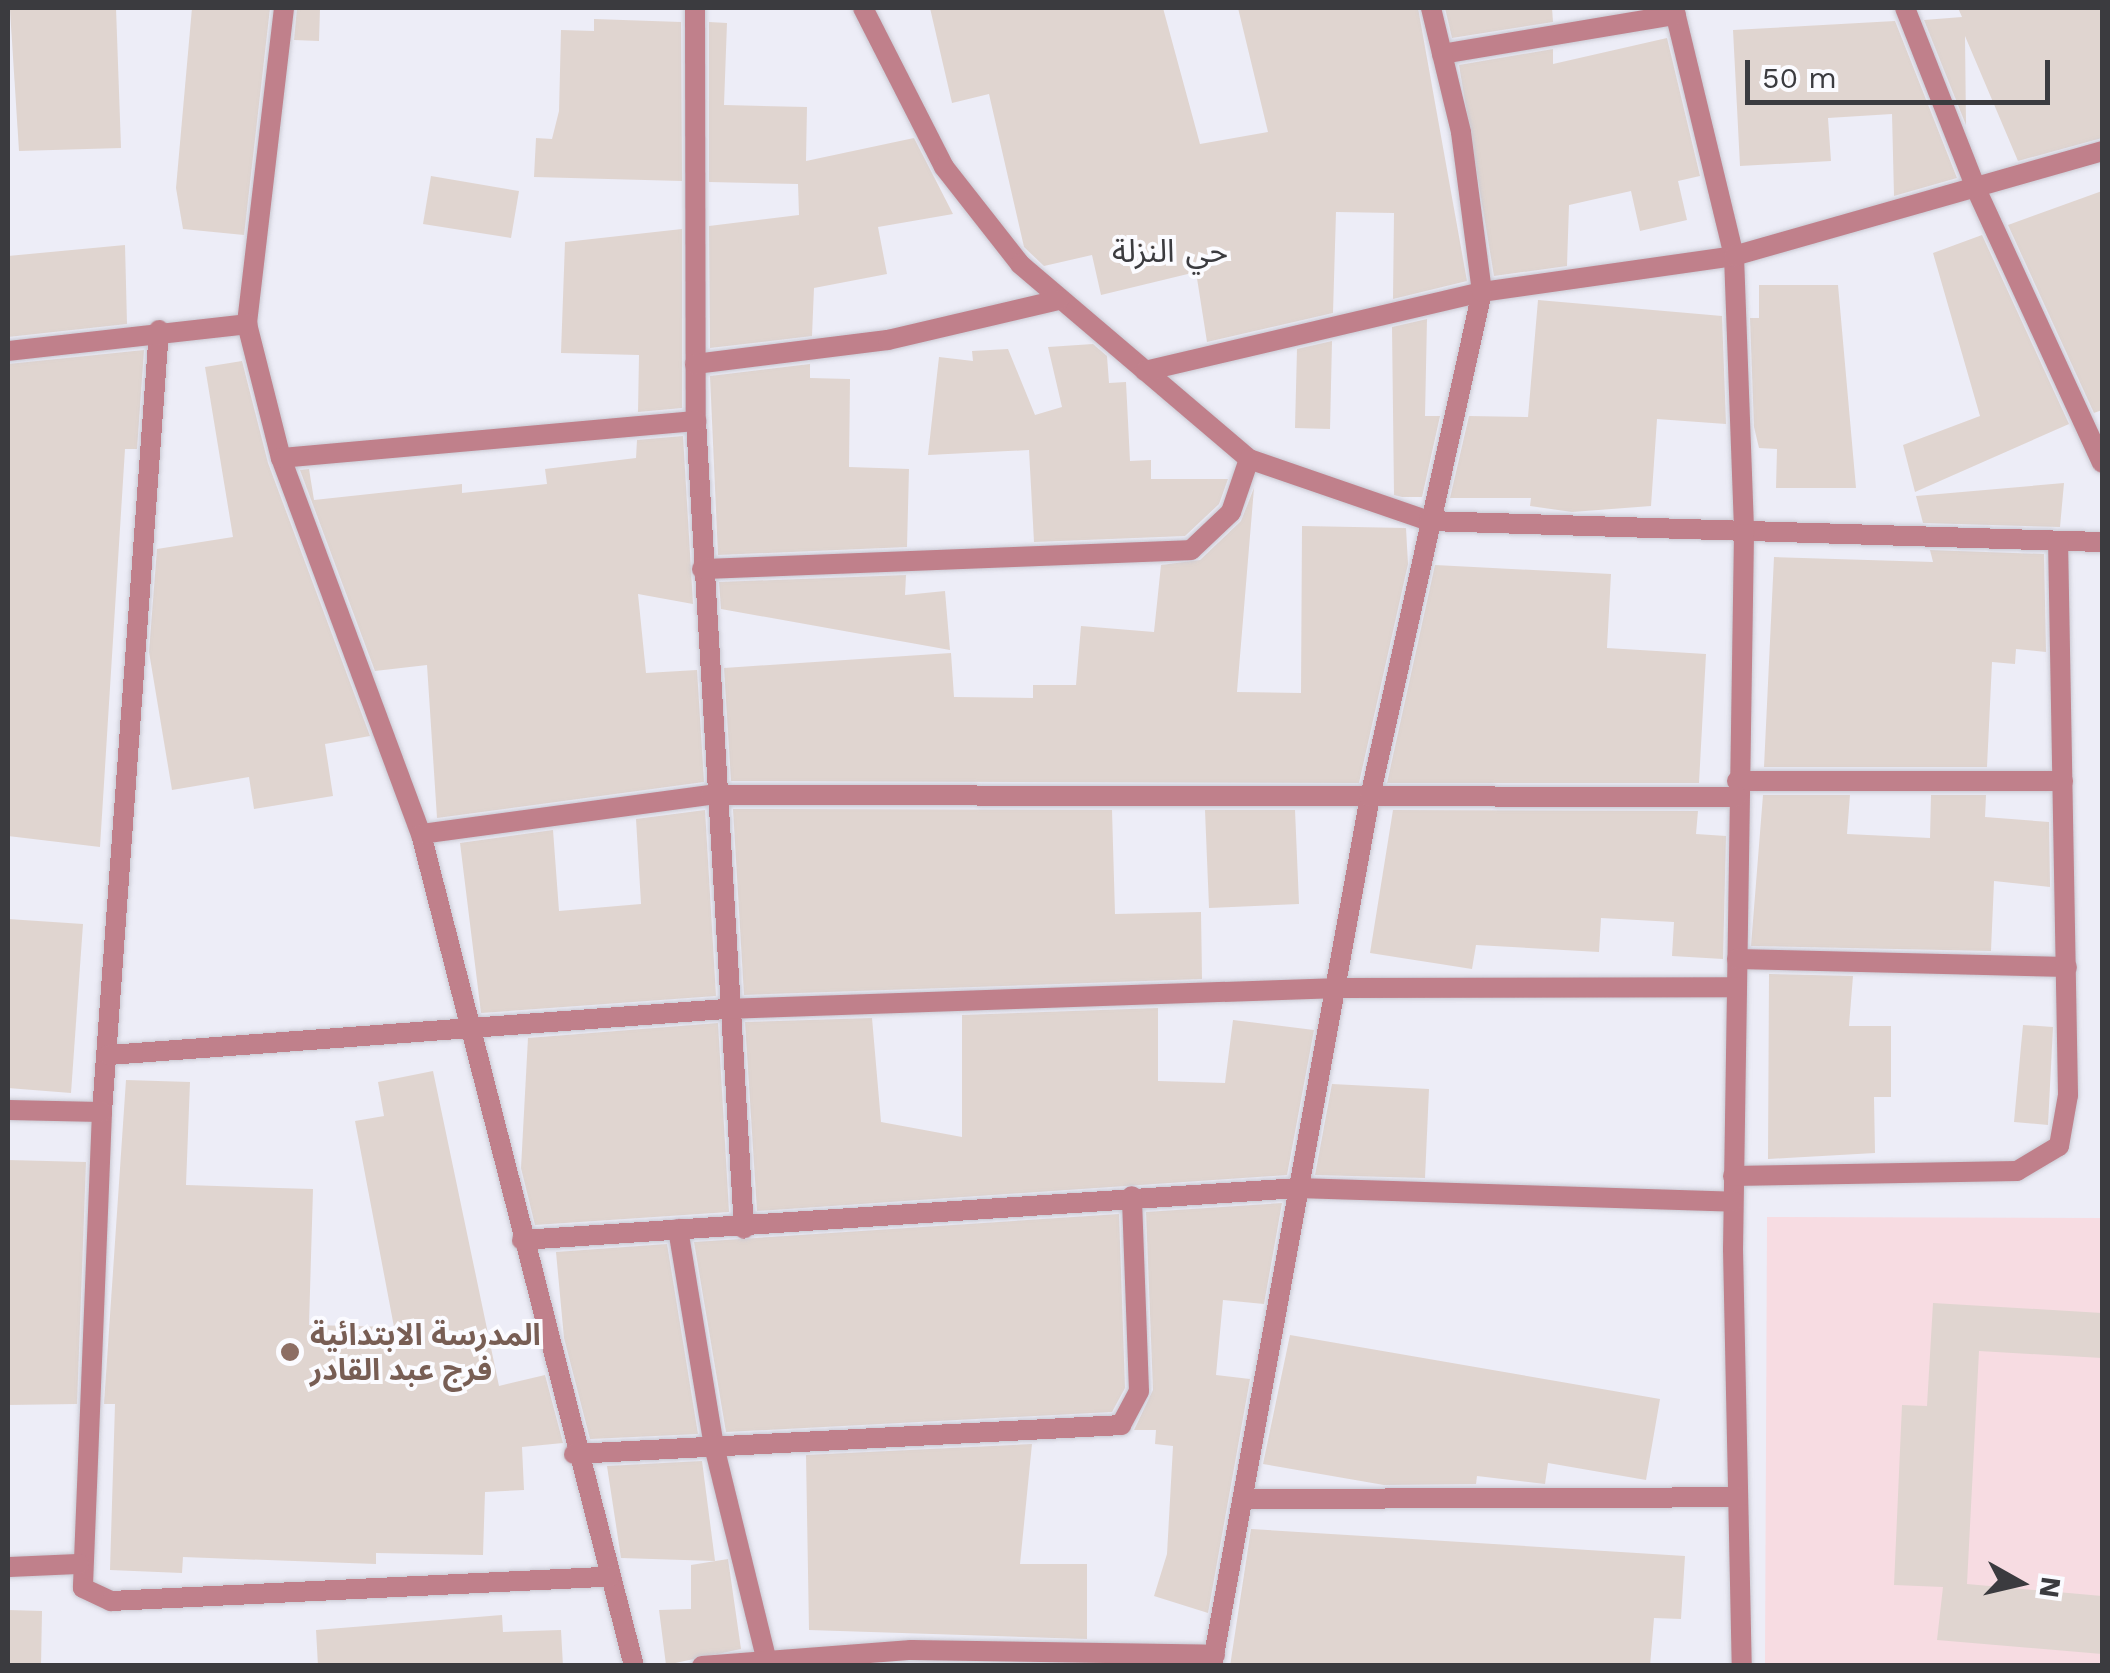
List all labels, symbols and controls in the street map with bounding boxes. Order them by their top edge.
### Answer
scale bar [1750,40,2055,102]
text: 50 m [1762,60,1837,95]
district label: حي النزلة [1112,232,1228,270]
place label: المدرسة الابتدائية فرج عبد القادر [310,1317,541,1388]
marker: المدرسة الابتدائية فرج عبد القادر [279,1341,301,1363]
north arrow [1970,1533,2070,1633]
text: N [2032,1575,2068,1600]

